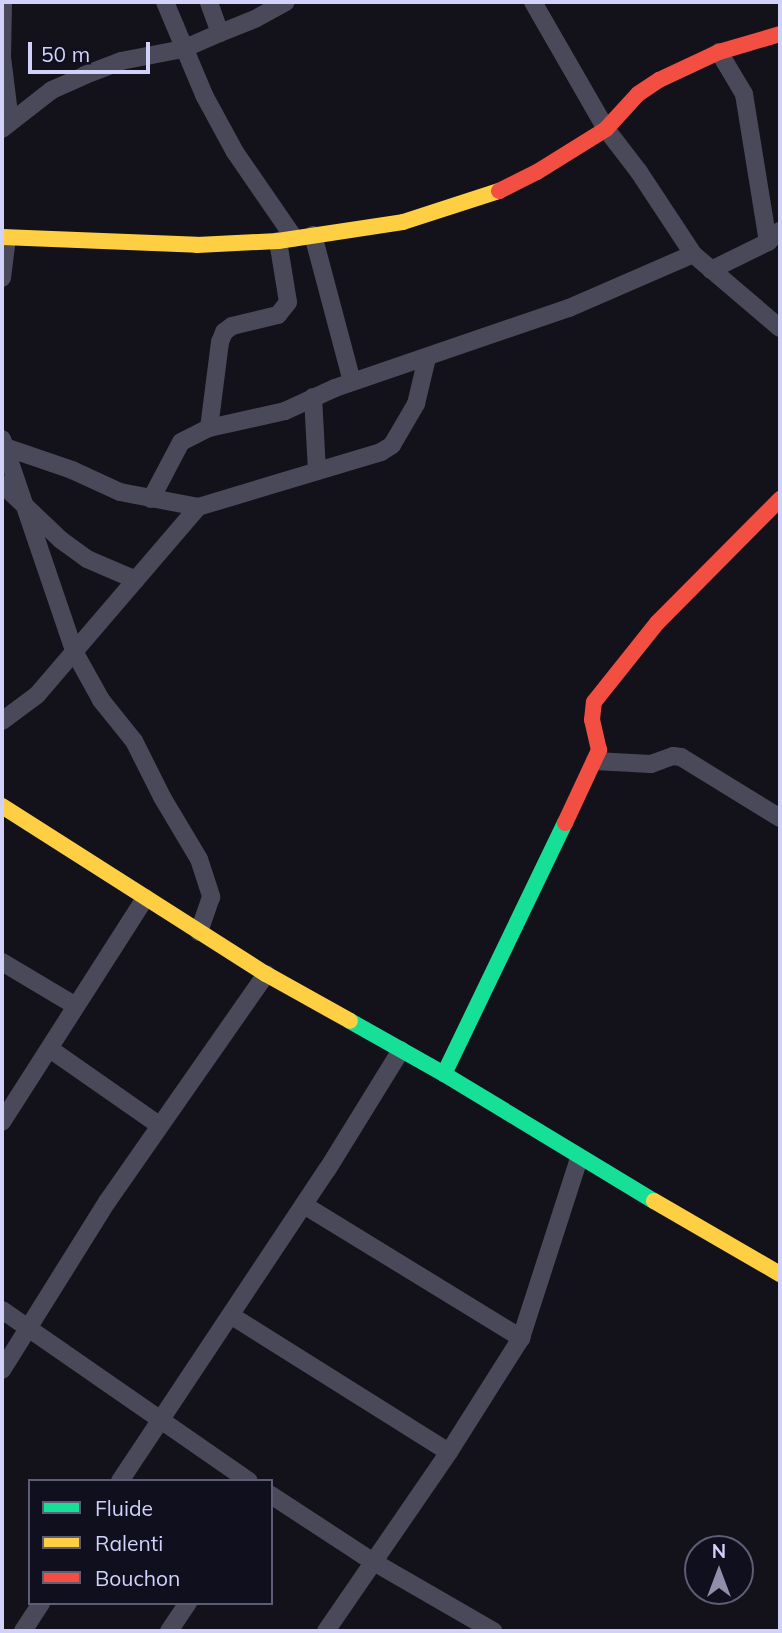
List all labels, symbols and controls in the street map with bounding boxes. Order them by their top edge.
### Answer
scale bar [32,28,154,72]
text: 50 m [41,41,90,67]
legend [28,1479,273,1605]
text: Fluide [95,1495,153,1521]
text: Ralenti [95,1530,163,1556]
north arrow [684,1535,754,1605]
text: N [712,1539,726,1563]
text: Bouchon [95,1565,180,1591]

